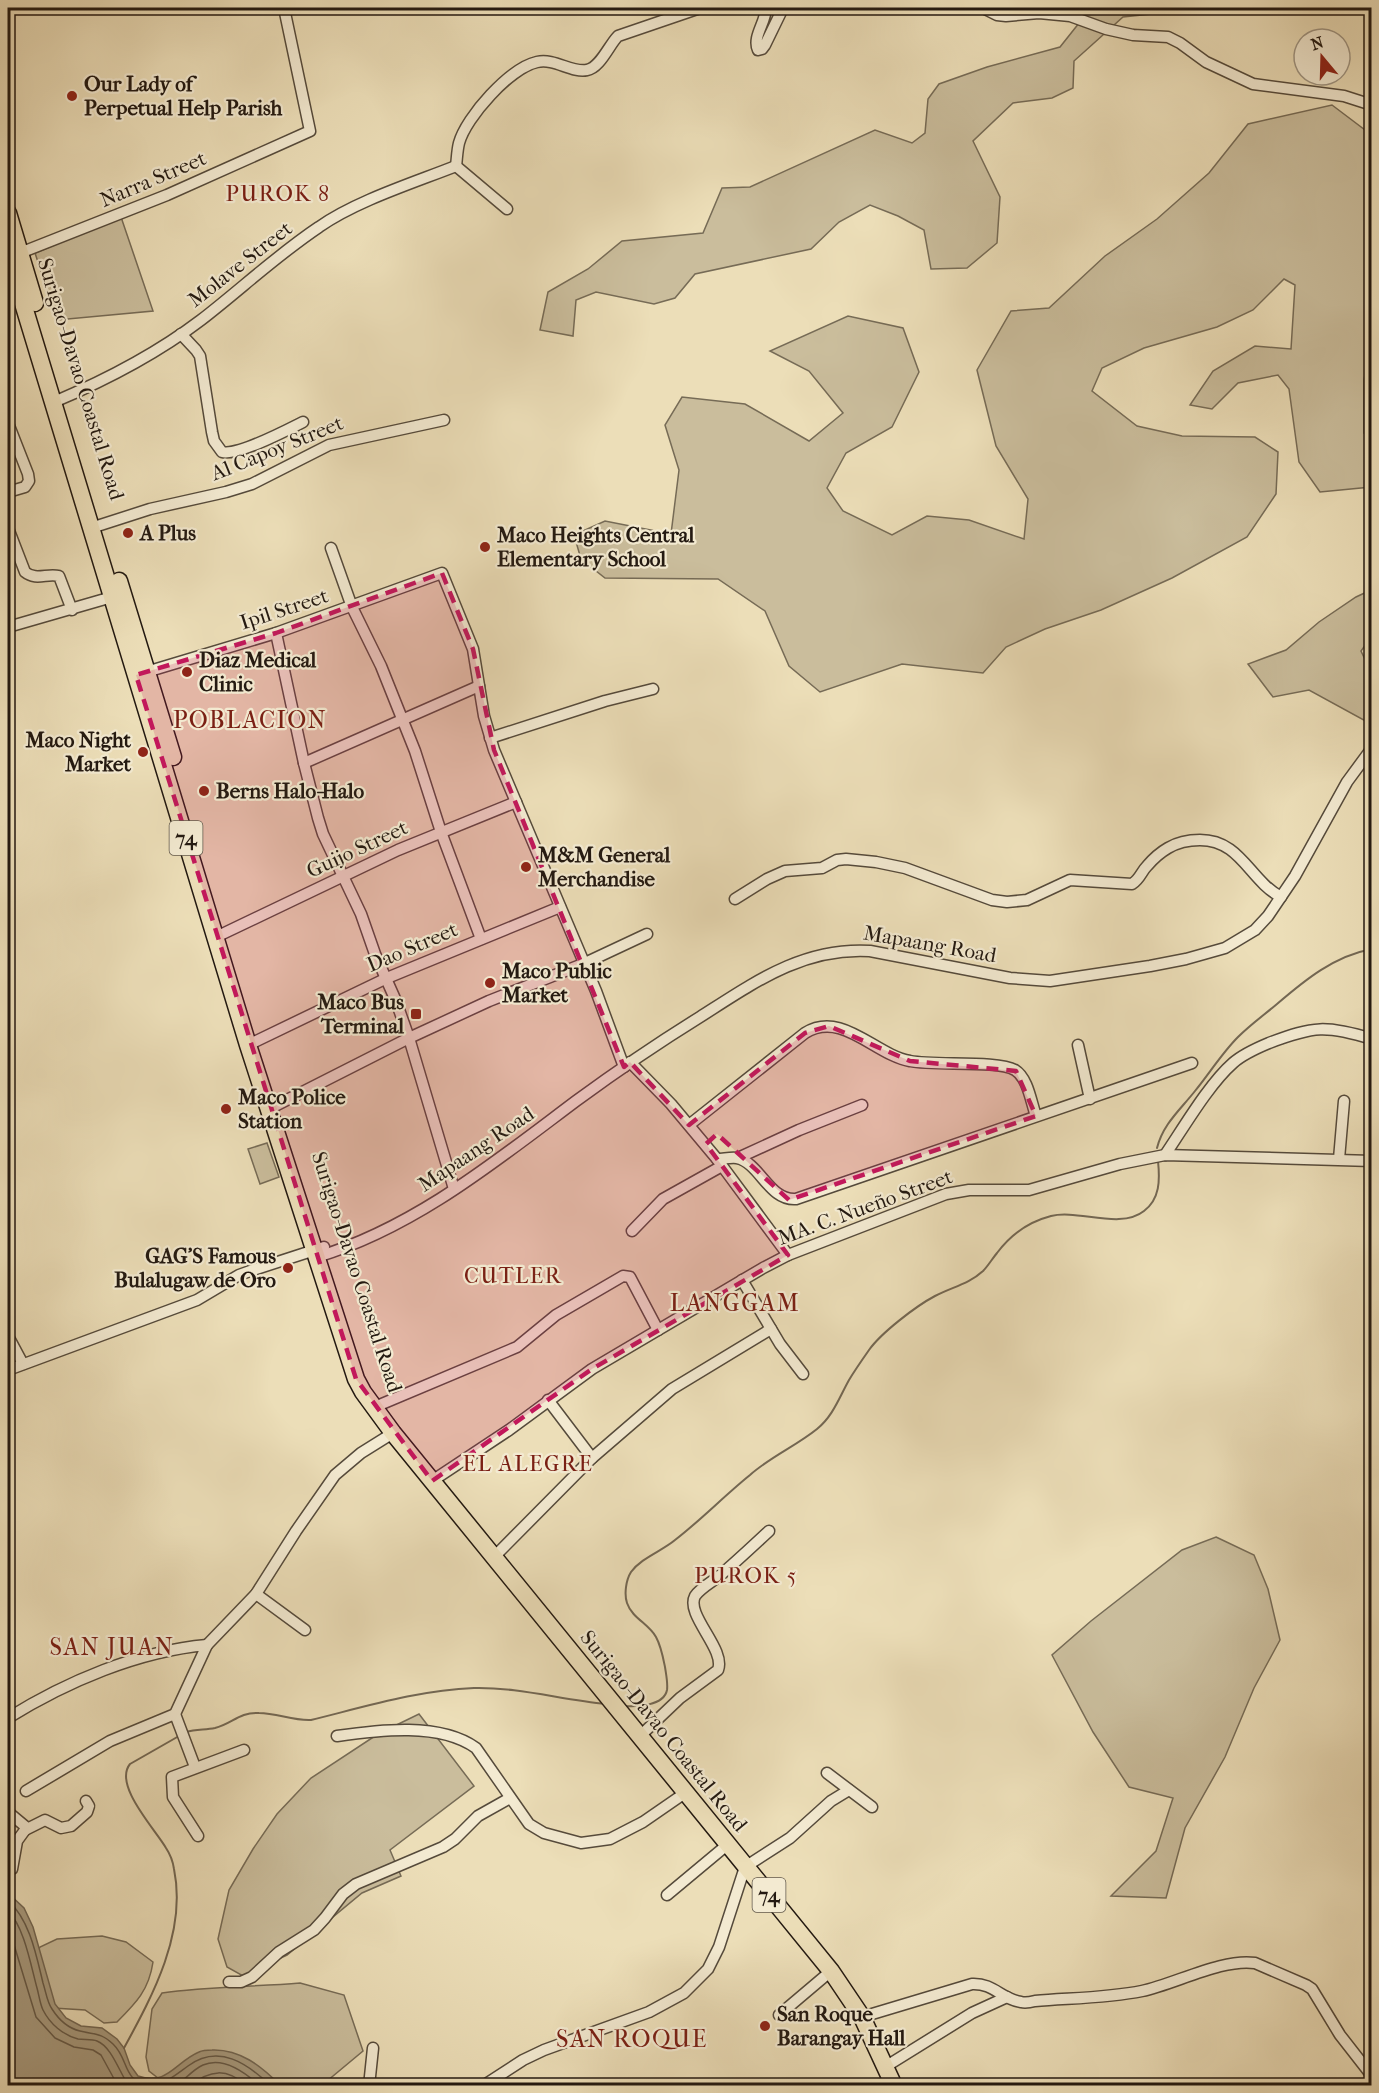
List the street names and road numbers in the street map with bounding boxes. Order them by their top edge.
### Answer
street label: Narra Street [96,146,210,212]
street label: Molave Street [183,216,297,312]
street label: Surigao-Davao Coastal Road [33,255,129,503]
street label: Al Capoy Street [207,410,347,486]
street label: Ipil Street [237,583,332,635]
street label: Guijo Street [303,815,412,883]
road number: 74 [170,821,202,855]
street label: Dao Street [363,917,461,977]
street label: Mapaang Road [862,921,999,968]
street label: Mapaang Road [414,1101,539,1197]
street label: Surigao-Davao Coastal Road [307,1149,407,1396]
street label: MA. C. Nueño Street [774,1164,956,1250]
street label: Surigao-Davao Coastal Road [575,1626,753,1837]
road number: 74 [752,1878,786,1912]

